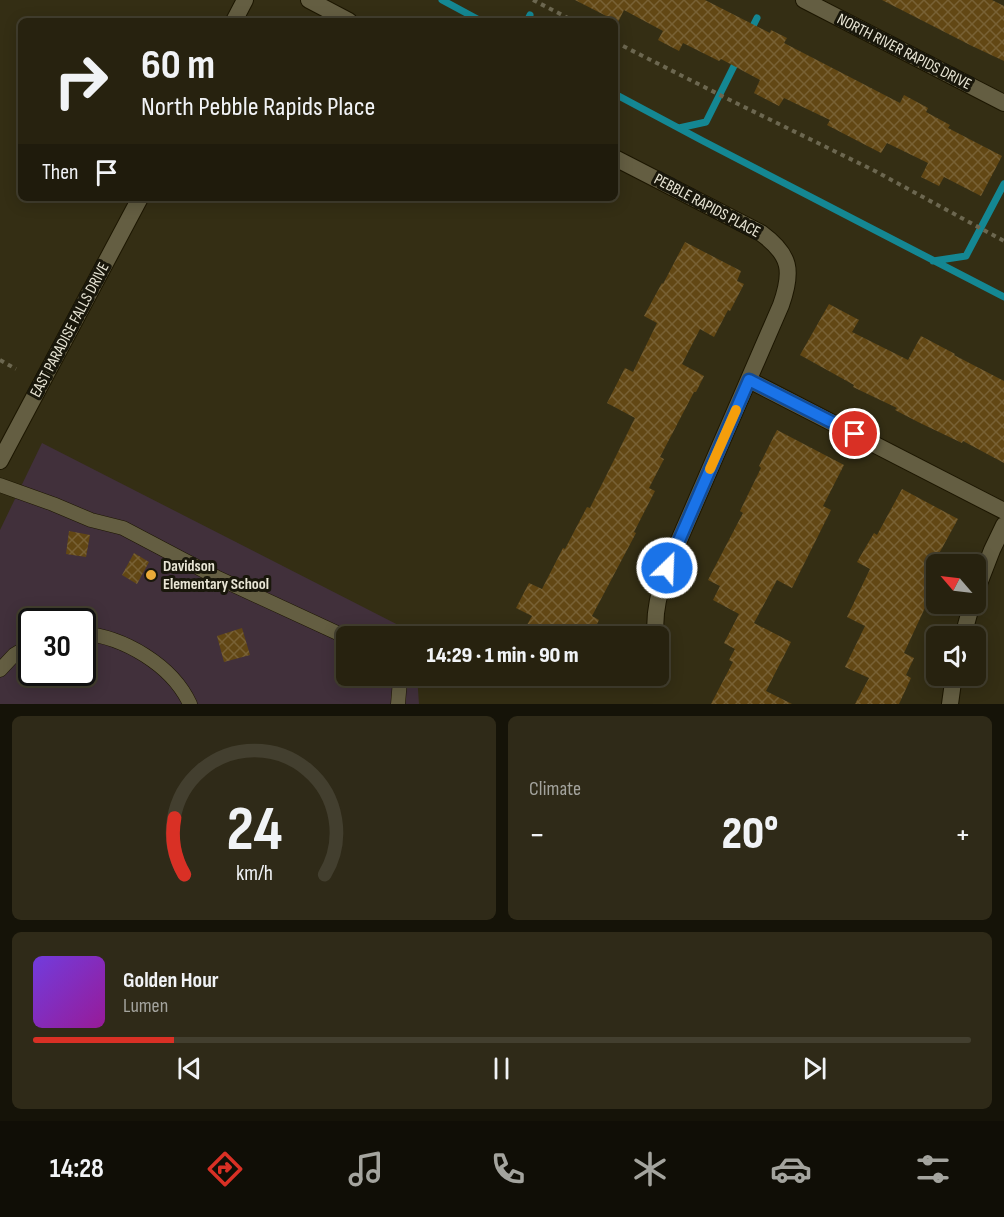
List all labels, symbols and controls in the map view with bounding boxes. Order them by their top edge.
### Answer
street label: NORTH RIVER RAPIDS DRIVE [834,10,974,94]
text: 60 m [141,40,215,91]
icon: right [42,42,120,120]
text: North Pebble Rapids Place [141,91,375,123]
icon: arrive [90,156,123,189]
text: Then [42,159,78,186]
street label: PEBBLE RAPIDS PLACE [651,170,763,242]
street label: EAST PARADISE FALLS DRIVE [26,259,114,401]
pin [829,408,880,459]
icon: arrive [838,417,871,450]
position arrow [635,536,699,600]
north arrow [926,554,986,614]
map controls [926,554,986,686]
place label: Davidson Elementary School [163,557,269,594]
marker: Davidson Elementary School [144,568,158,582]
speed limit sign: 30 [18,608,96,686]
button: sound [926,626,986,686]
text: 14:29 · 1 min · 90 m [426,642,579,669]
text: Climate [529,777,581,801]
text: 24 [226,793,282,868]
text: 20° [722,807,778,862]
text: − [529,815,545,855]
text: + [955,815,971,855]
text: km/h [235,861,273,886]
text: Golden Hour [123,967,219,994]
text: Lumen [123,994,168,1018]
icon: previous [173,1052,206,1085]
icon: pause [485,1052,518,1085]
icon: next [798,1052,831,1085]
icon: directions [204,1148,246,1190]
icon: music [345,1148,387,1190]
icon: phone [487,1148,529,1190]
icon: climate [629,1148,671,1190]
icon: car [770,1148,812,1190]
icon: filters [912,1148,954,1190]
text: 14:28 [50,1153,104,1185]

